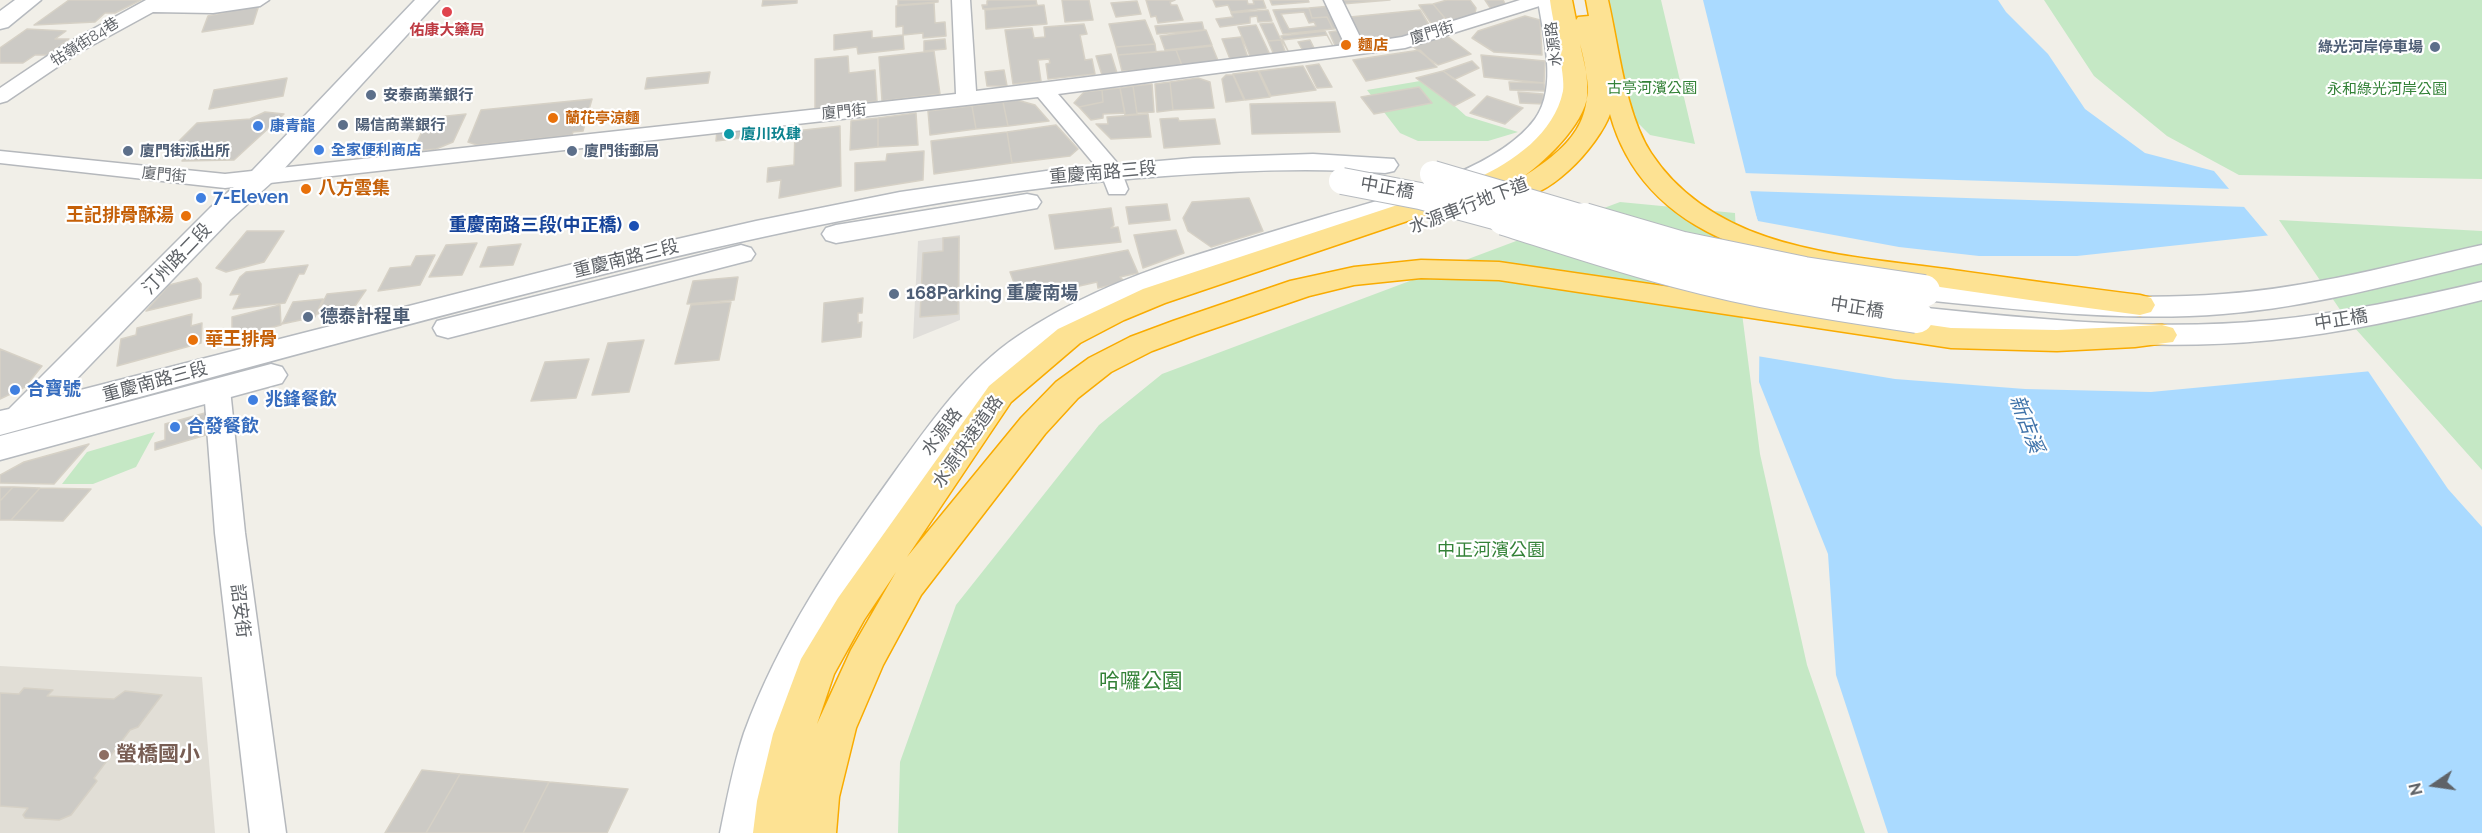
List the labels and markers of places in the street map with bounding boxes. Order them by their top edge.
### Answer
marker: 佑康大藥局 [440,5,454,19]
place label: 佑康大藥局 [410,21,484,39]
place label: 麵店 [1358,36,1388,54]
marker: 麵店 [1339,38,1353,52]
place label: 綠光河岸停車場 [2318,38,2423,56]
marker: 綠光河岸停車場 [2428,40,2442,54]
place label: 安泰商業銀行 [383,86,473,104]
marker: 安泰商業銀行 [364,88,378,102]
place label: 蘭花亭涼麵 [565,109,640,127]
marker: 蘭花亭涼麵 [546,111,560,125]
place label: 陽信商業銀行 [355,116,445,134]
place label: 康青龍 [270,117,315,135]
marker: 陽信商業銀行 [336,118,350,132]
marker: 康青龍 [251,119,265,133]
place label: 廈川玖肆 [741,125,801,143]
marker: 廈川玖肆 [722,127,736,141]
place label: 全家便利商店 [331,141,421,159]
place label: 廈門街派出所 [140,142,230,160]
place label: 廈門街郵局 [584,142,659,160]
marker: 全家便利商店 [312,143,326,157]
marker: 廈門街派出所 [121,144,135,158]
marker: 廈門街郵局 [565,144,579,158]
place label: 八方雲集 [318,178,390,200]
marker: 八方雲集 [299,182,313,196]
place label: 7-Eleven [213,187,289,209]
marker: 7-Eleven [194,191,208,205]
place label: 王記排骨酥湯 [66,205,174,227]
marker: 王記排骨酥湯 [179,209,193,223]
place label: 重慶南路三段(中正橋) [449,215,622,237]
marker: 重慶南路三段(中正橋) [627,219,641,233]
place label: 168Parking 重慶南場 [906,283,1078,305]
marker: 168Parking 重慶南場 [887,287,901,301]
place label: 德泰計程車 [320,306,410,328]
marker: 德泰計程車 [301,310,315,324]
place label: 華王排骨 [205,329,277,351]
marker: 華王排骨 [186,333,200,347]
place label: 合寶號 [27,379,81,401]
marker: 合寶號 [8,383,22,397]
place label: 兆鋒餐飲 [265,389,337,411]
marker: 兆鋒餐飲 [246,393,260,407]
place label: 合發餐飲 [187,416,259,438]
marker: 合發餐飲 [168,420,182,434]
place label: 螢橋國小 [116,742,200,768]
marker: 螢橋國小 [97,748,111,762]

